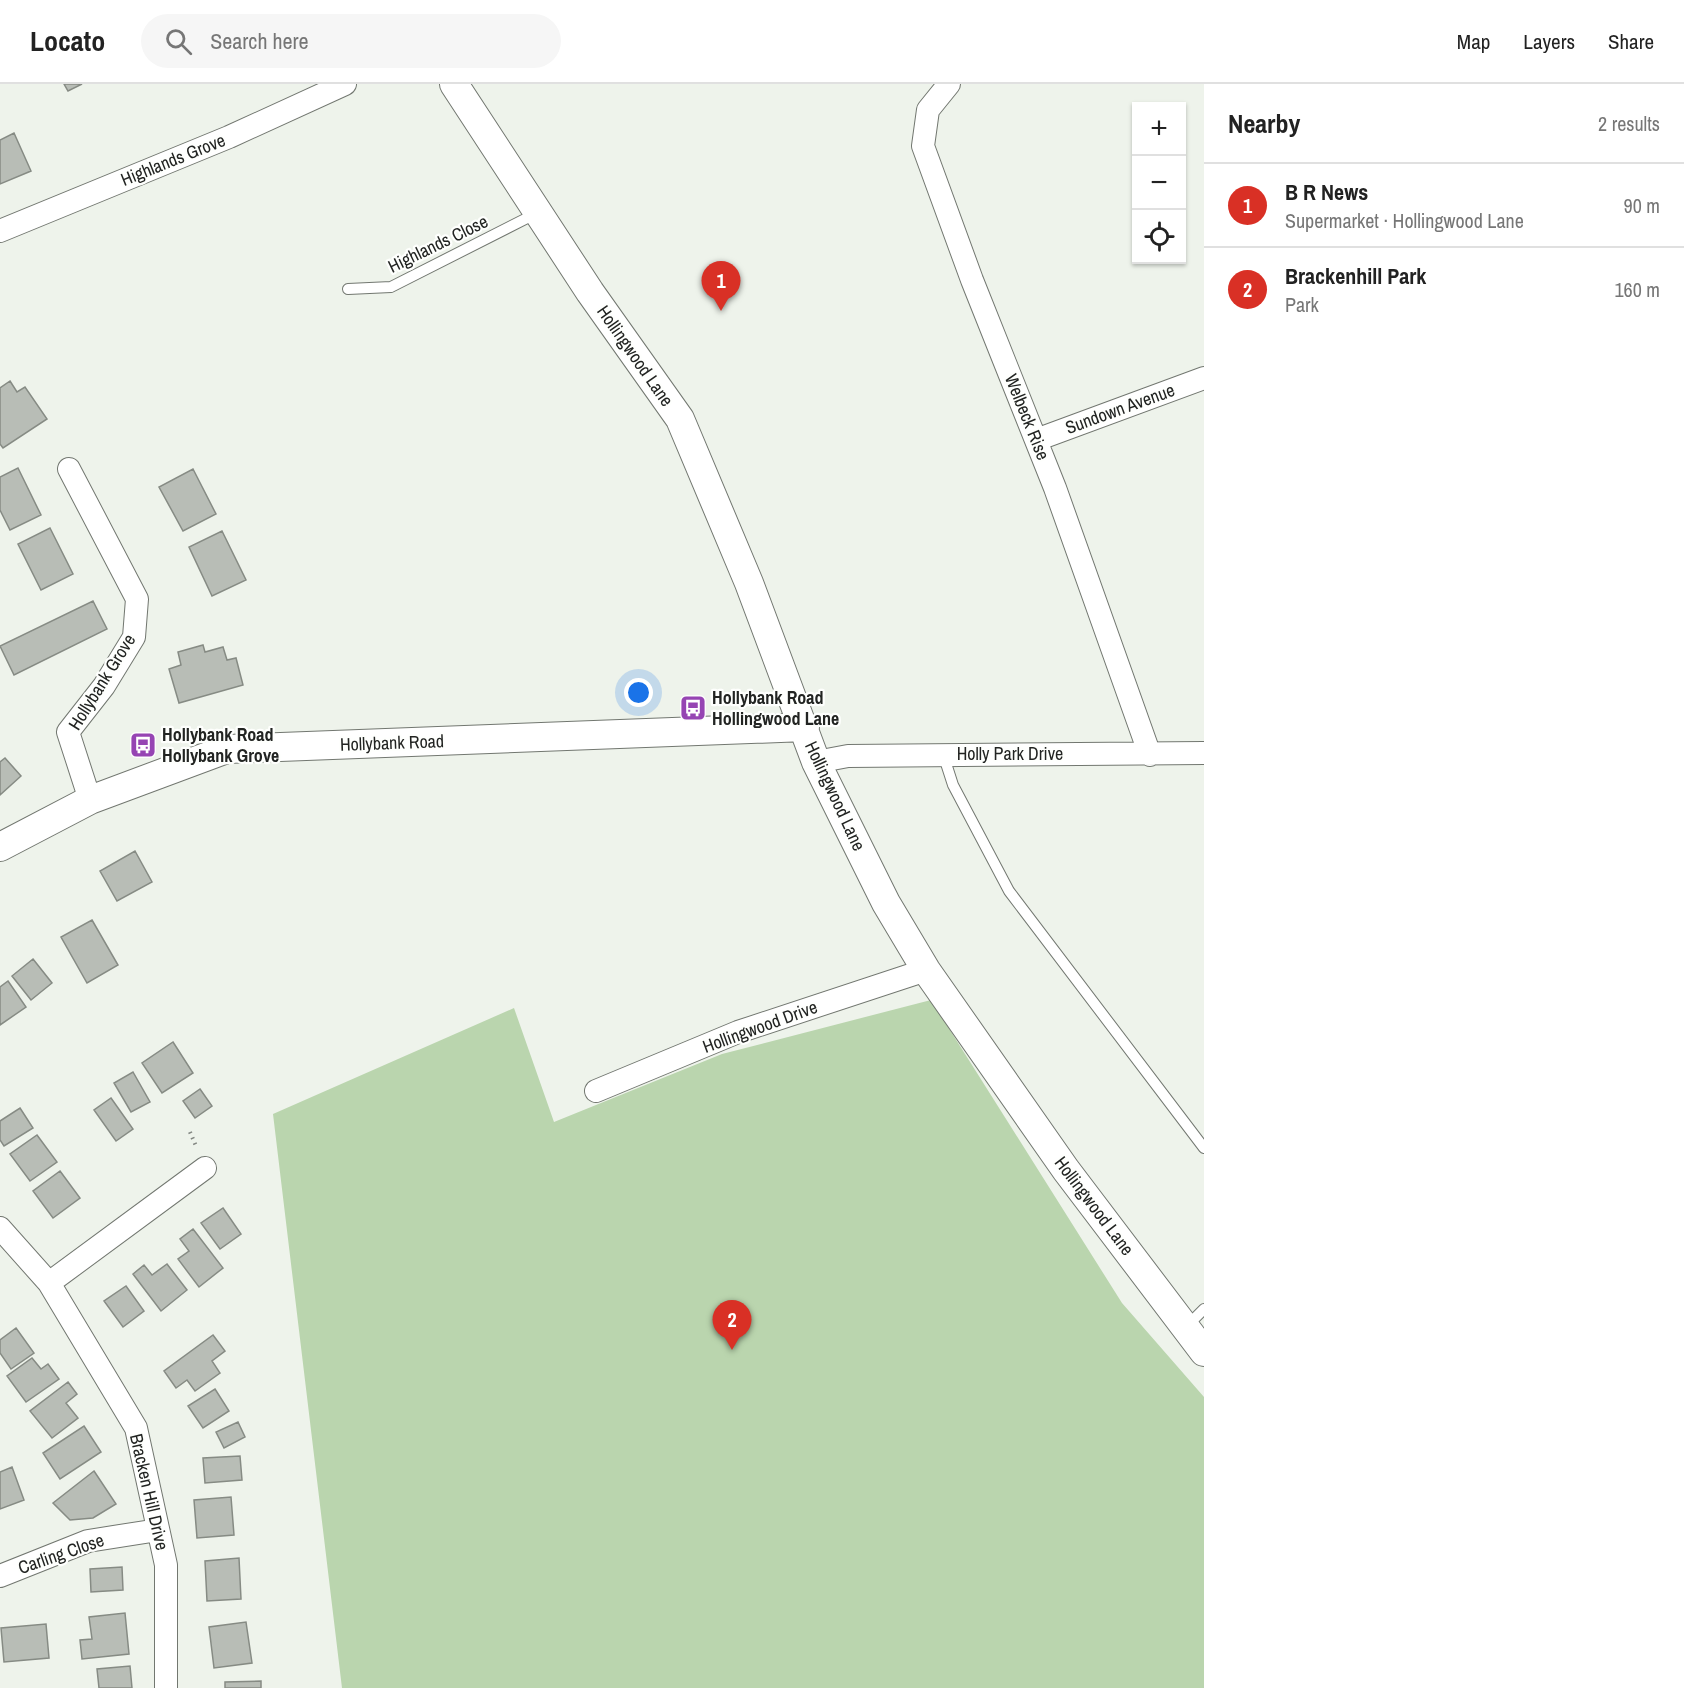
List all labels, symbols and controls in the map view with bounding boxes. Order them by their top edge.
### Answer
search box [141,14,561,68]
text: Locato [30,22,105,60]
icon: search [162,25,195,58]
text: Search here [210,26,309,56]
text: Map [1457,27,1490,56]
text: Layers [1523,27,1575,56]
text: Share [1608,27,1654,56]
map controls [1132,102,1186,264]
button: + [1132,102,1186,156]
text: Nearby [1228,106,1300,141]
text: 2 results [1598,110,1660,137]
street label: Highlands Grove [117,127,229,192]
button: − [1132,156,1186,210]
text: B R News [1285,177,1368,207]
text: 1 [1243,192,1252,219]
text: 90 m [1624,192,1660,219]
text: Supermarket · Hollingwood Lane [1285,207,1524,234]
street label: Highlands Close [384,209,492,279]
button: locate [1132,210,1186,264]
text: Brackenhill Park [1285,261,1426,291]
pin: 1 [702,262,740,311]
text: 2 [1243,276,1252,303]
text: 160 m [1614,276,1660,303]
text: Park [1285,291,1319,318]
street label: Hollingwood Lane [591,300,680,411]
street label: Welbeck Rise [999,370,1056,464]
street label: Sundown Avenue [1062,377,1178,440]
street label: Hollybank Grove [62,629,141,735]
your location [624,678,653,707]
place label: Hollybank Road Hollingwood Lane [712,685,839,731]
bus stop icon: Hollybank Road Hollingwood Lane [678,693,708,723]
place label: Hollybank Road Hollybank Grove [162,722,279,768]
street label: Hollybank Road [339,728,444,757]
bus stop icon: Hollybank Road Hollybank Grove [128,730,158,760]
street label: Hollingwood Lane [799,737,872,855]
street label: Holly Park Drive [957,741,1063,766]
street label: Hollingwood Drive [699,994,821,1059]
street label: Hollingwood Lane [1049,1151,1140,1260]
pin: 2 [712,1300,752,1350]
street label: Bracken Hill Drive [124,1431,175,1553]
street label: Carling Close [14,1527,107,1580]

